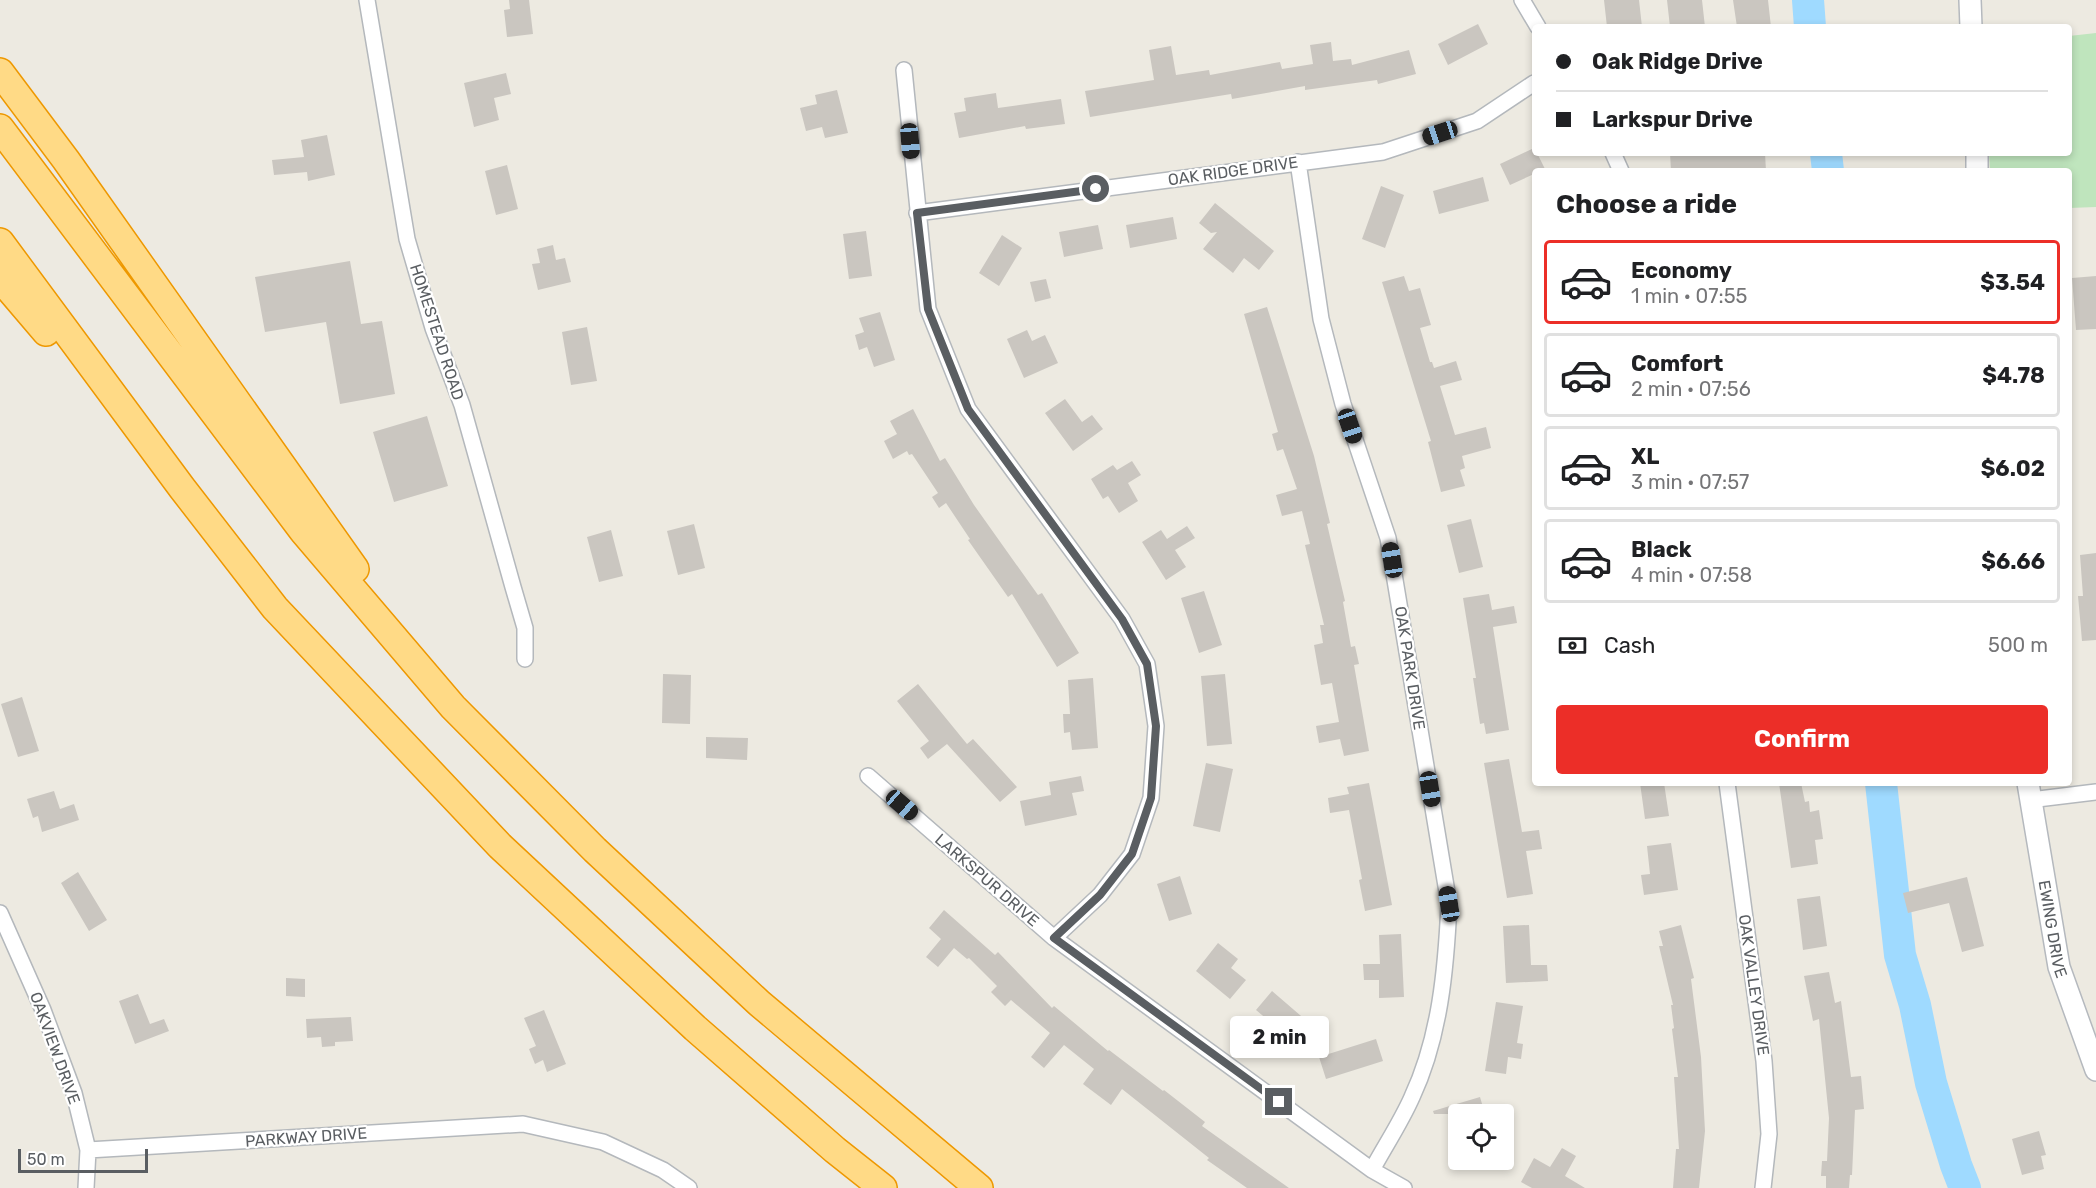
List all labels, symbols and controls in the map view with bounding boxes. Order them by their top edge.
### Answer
text: Oak Ridge Drive [1592,48,1763,75]
text: Larkspur Drive [1592,106,1753,133]
car [1420,119,1460,147]
car [899,122,921,160]
street label: OAK RIDGE DRIVE [1167,152,1299,190]
route start [1082,175,1109,202]
text: Choose a ride [1556,188,1737,220]
icon: car [1559,255,1613,309]
text: Economy [1631,257,1732,284]
street label: HOMESTEAD ROAD [406,262,468,402]
text: $3.54 [1980,269,2045,296]
text: 1 min · 07:55 [1631,284,1747,308]
icon: car [1559,348,1613,402]
text: Comfort [1631,350,1723,377]
text: $4.78 [1982,362,2045,389]
text: 2 min · 07:56 [1631,377,1751,401]
car [1336,406,1364,446]
icon: car [1559,441,1613,495]
text: XL [1631,443,1659,470]
text: $6.02 [1981,455,2045,482]
text: 3 min · 07:57 [1631,470,1749,494]
icon: car [1559,534,1613,588]
text: Black [1631,536,1692,563]
car [1380,541,1404,579]
text: $6.66 [1981,548,2045,575]
text: 4 min · 07:58 [1631,563,1752,587]
street label: OAK PARK DRIVE [1391,605,1429,731]
icon: cash [1556,629,1589,662]
text: Cash [1604,632,1655,659]
text: 500 m [1988,633,2048,657]
button: Confirm [1556,705,2048,774]
car [1418,770,1442,808]
car [883,786,921,824]
street label: LARKSPUR DRIVE [931,830,1043,930]
street label: EWING DRIVE [2035,879,2072,980]
car [1437,885,1461,923]
street label: OAK VALLEY DRIVE [1735,913,1773,1057]
street label: OAKVIEW DRIVE [26,989,84,1107]
callout: 2 min [1230,1015,1328,1057]
text: 2 min [1252,1025,1307,1049]
route end [1265,1088,1292,1115]
map controls [1448,1104,1514,1170]
button: locate [1448,1104,1514,1170]
street label: PARKWAY DRIVE [244,1123,368,1151]
scale bar [18,1146,148,1174]
text: 50 m [27,1150,65,1169]

